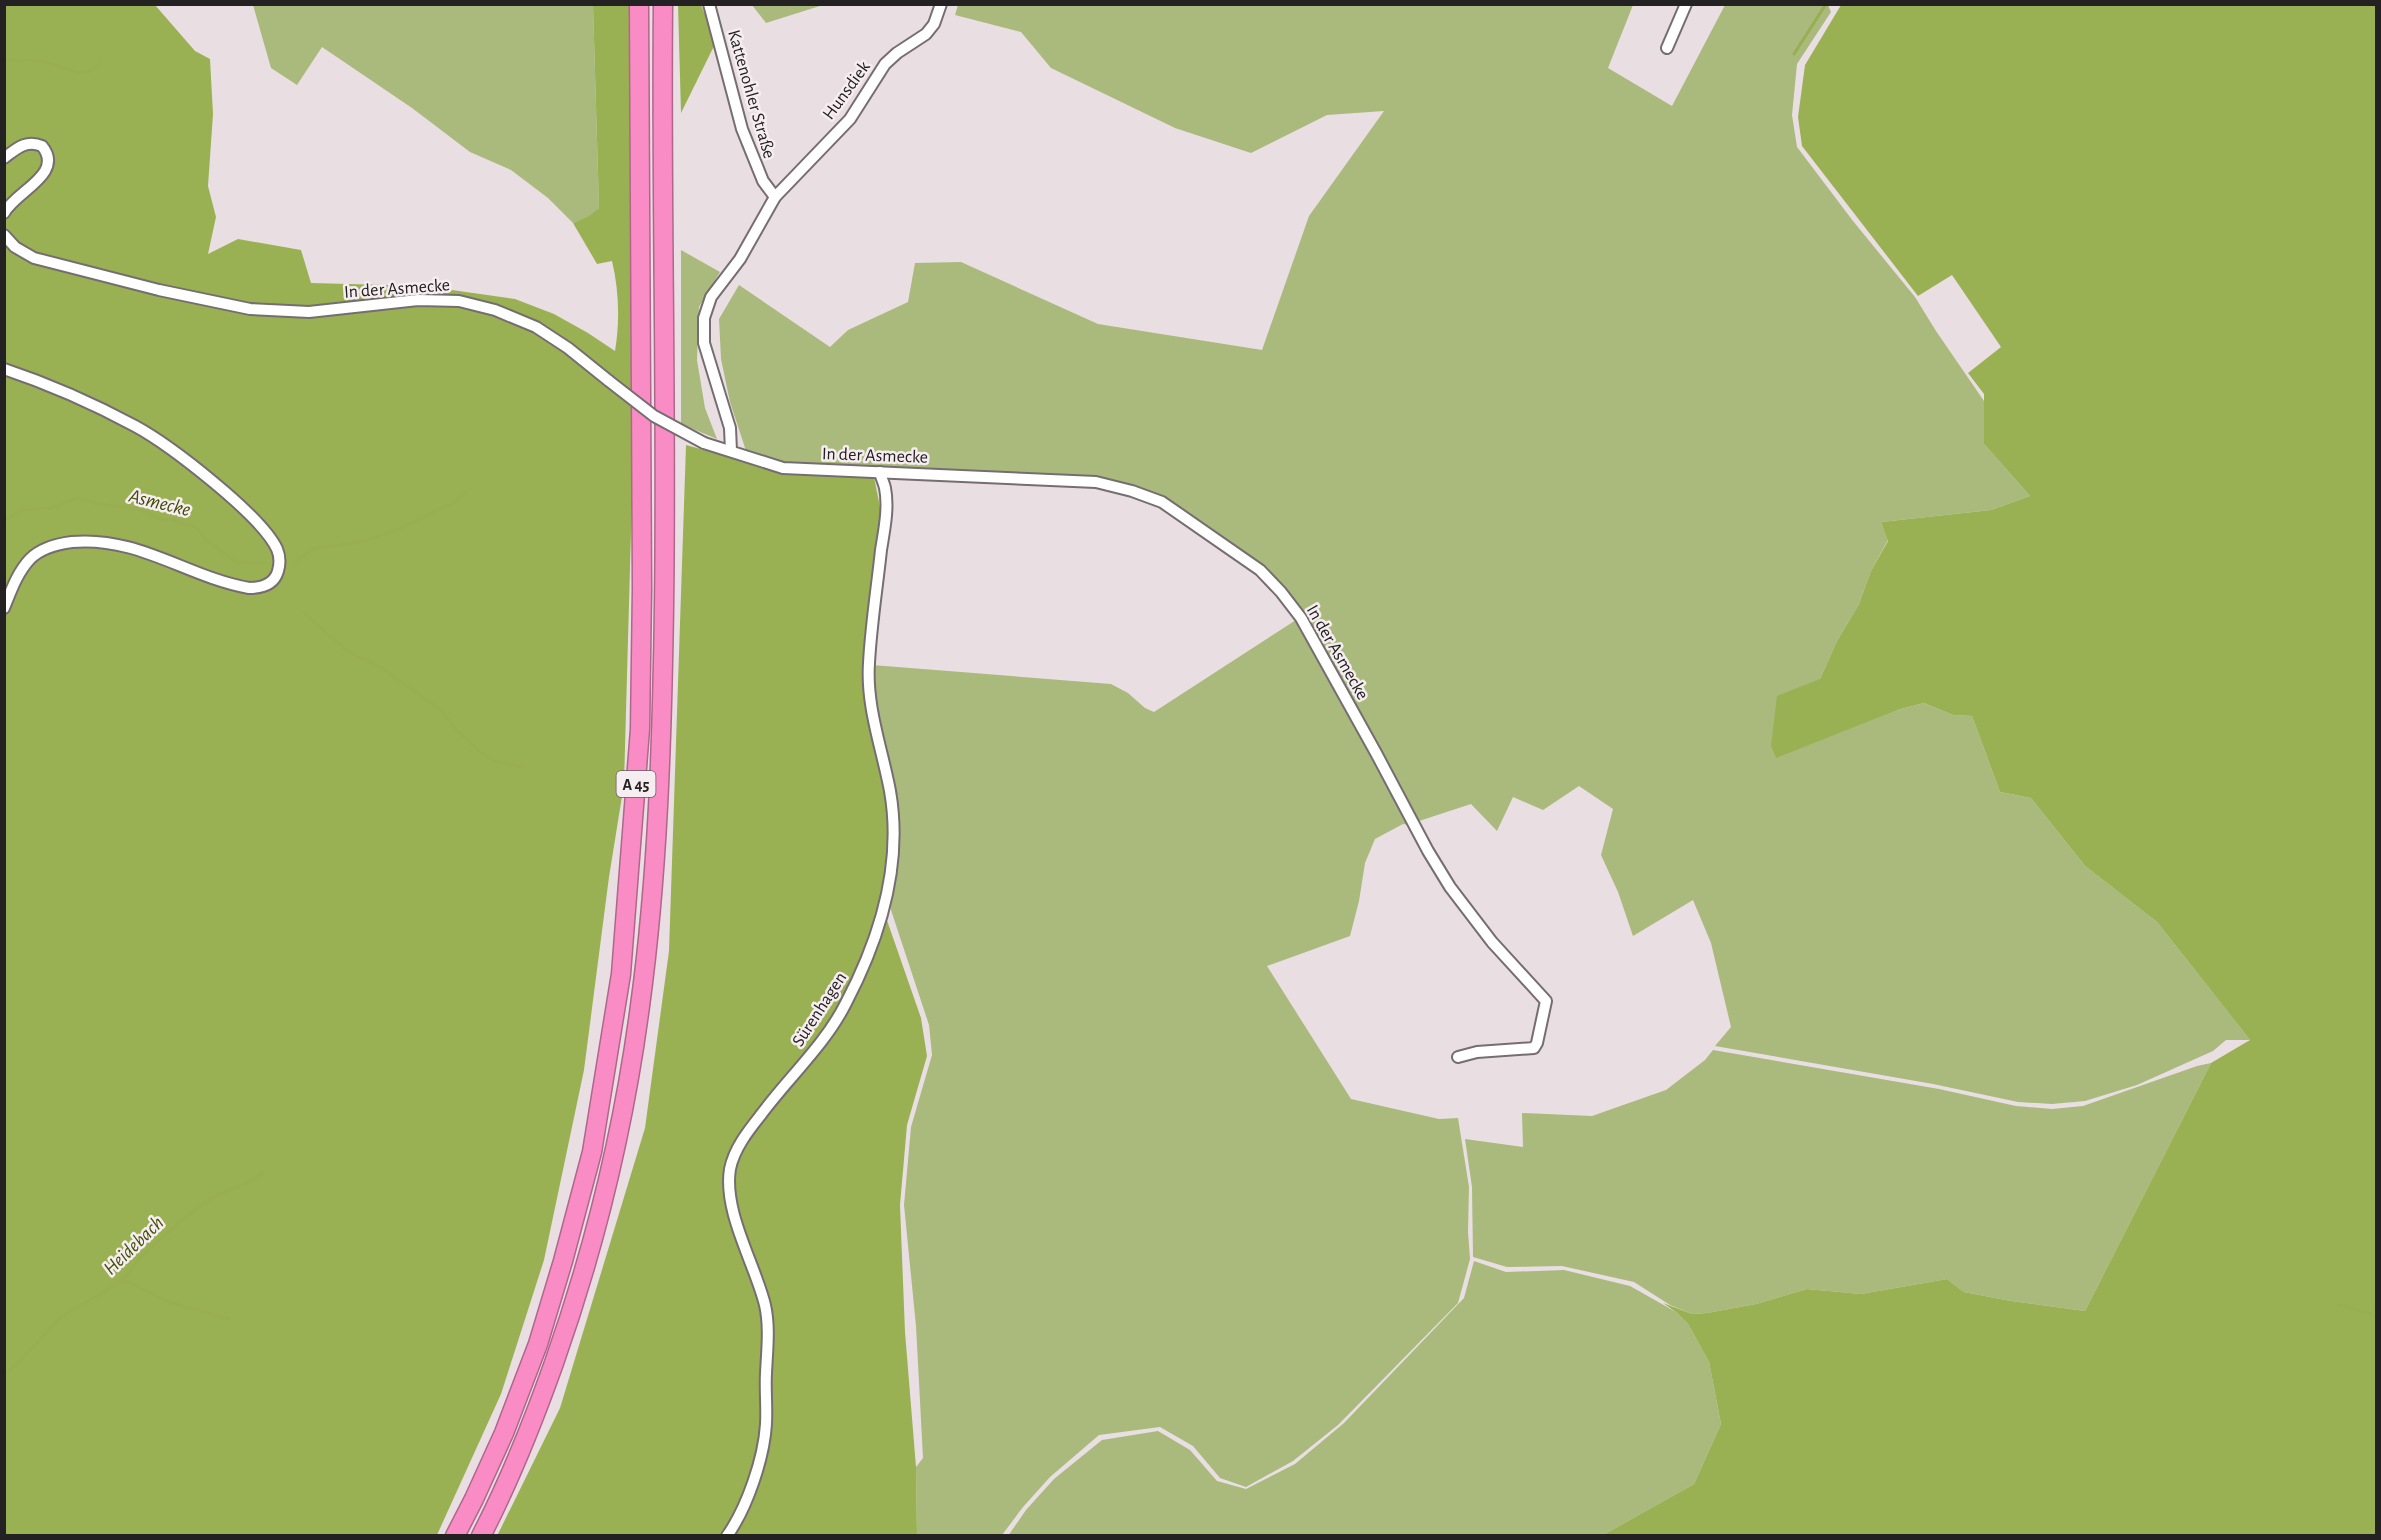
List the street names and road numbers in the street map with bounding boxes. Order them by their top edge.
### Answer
street label: Kattenohler Straße [724,28,778,161]
street label: Hunsdiek [820,57,874,123]
street label: In der Asmecke [343,276,451,302]
street label: In der Asmecke [822,445,928,467]
street label: In der Asmecke [1303,602,1371,703]
road number: A 45 [616,771,656,797]
street label: Sürenhagen [789,969,851,1050]

